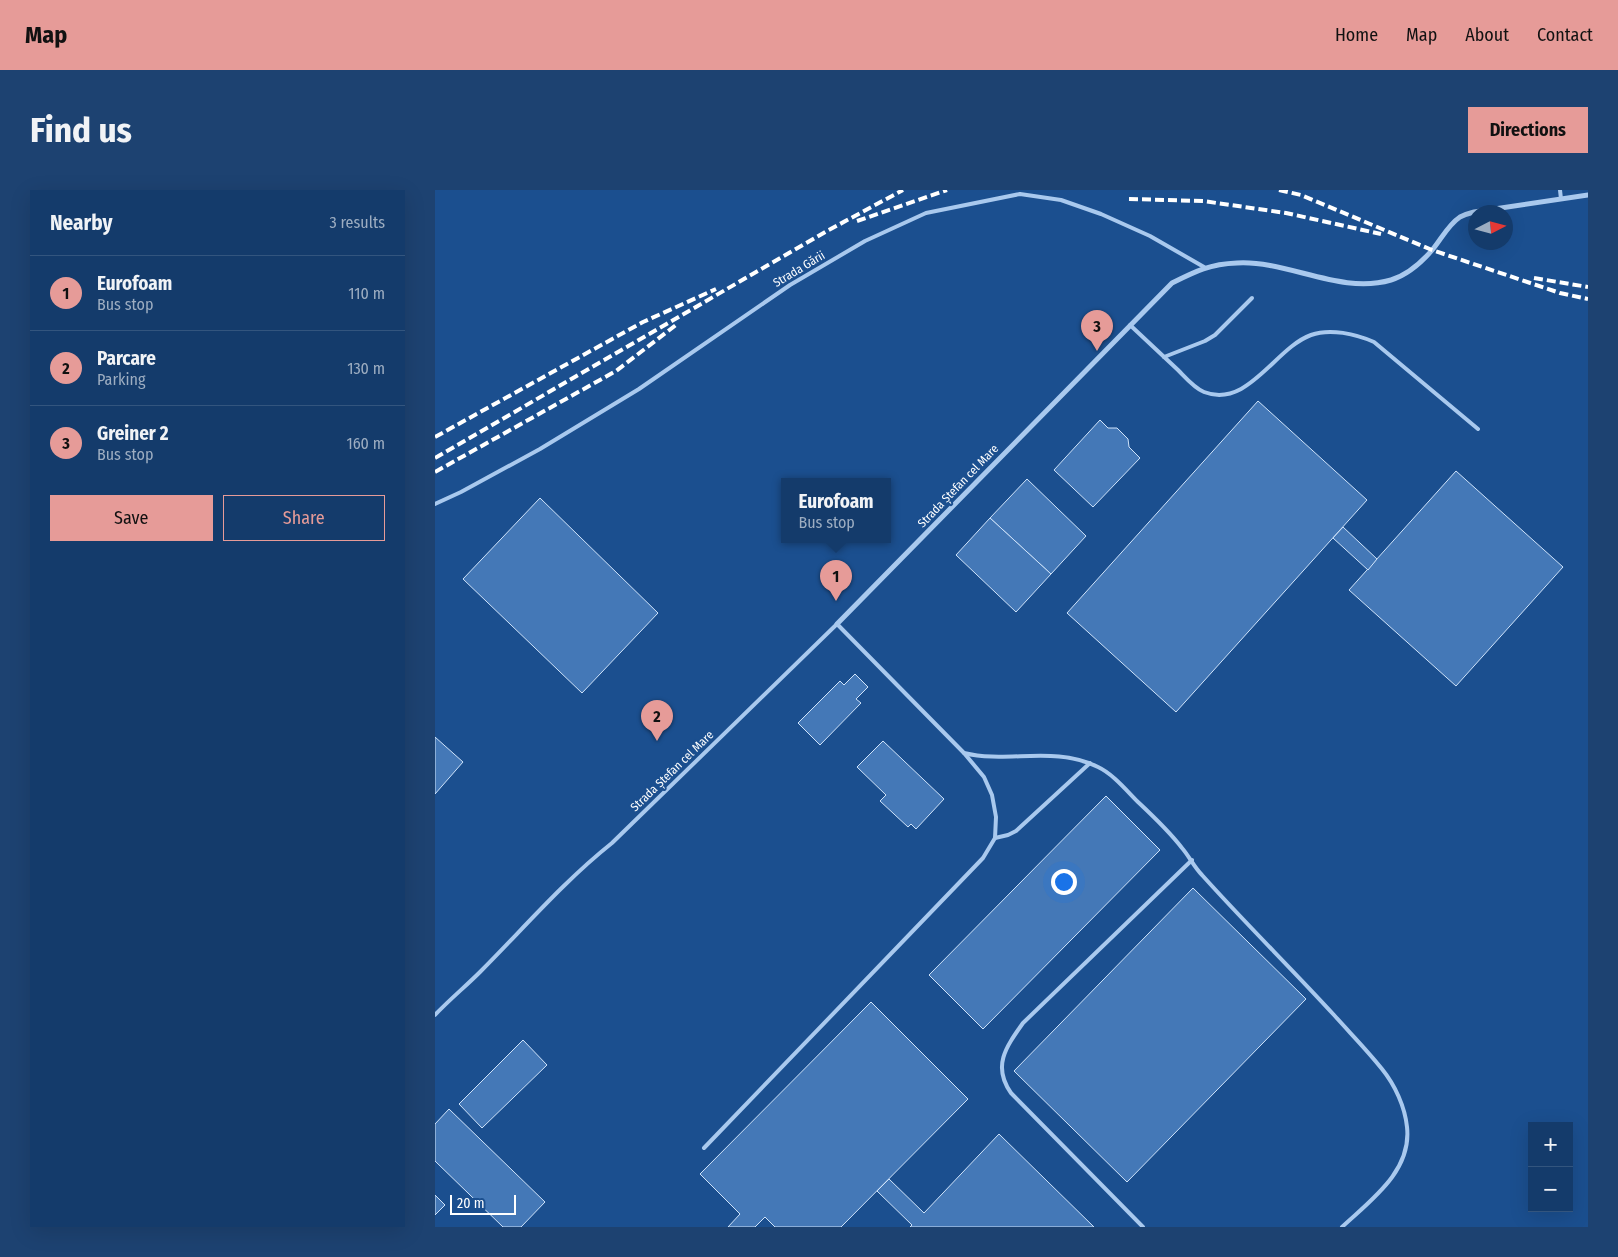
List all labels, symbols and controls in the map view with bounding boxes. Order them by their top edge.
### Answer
text: Map [25,21,67,49]
text: Home [1335,24,1378,46]
text: Map [1406,24,1437,46]
text: About [1465,24,1509,46]
text: Contact [1537,24,1593,46]
button: Directions [1468,107,1588,153]
text: Find us [30,109,132,151]
north arrow [1468,205,1513,250]
text: Nearby [50,210,112,236]
text: 3 results [329,213,385,232]
street label: Strada Gării [771,248,827,290]
text: Eurofoam [97,272,172,295]
text: 1 [63,284,69,303]
text: 110 m [348,284,385,303]
text: Bus stop [97,295,153,314]
pin: 3 [1081,310,1113,351]
text: Parcare [97,347,156,370]
text: 2 [62,359,70,378]
text: 130 m [347,359,385,378]
text: Parking [97,370,145,389]
text: Greiner 2 [97,422,168,445]
text: 3 [62,434,70,453]
text: 160 m [346,434,385,453]
street label: Strada Ștefan cel Mare [915,442,1002,531]
text: Bus stop [97,445,153,464]
popup [781,478,891,543]
text: Eurofoam [798,490,874,513]
button: Save [50,495,213,541]
button: Share [223,495,385,541]
text: Bus stop [798,513,855,532]
pin: 1 [820,560,852,601]
pin: 2 [641,700,673,741]
street label: Strada Ștefan cel Mare [628,728,717,815]
your location [1051,869,1077,895]
map controls [1528,1122,1573,1212]
button: + [1528,1122,1573,1167]
button: − [1528,1167,1573,1212]
scale bar [450,1192,516,1215]
text: 20 m [457,1195,485,1212]

